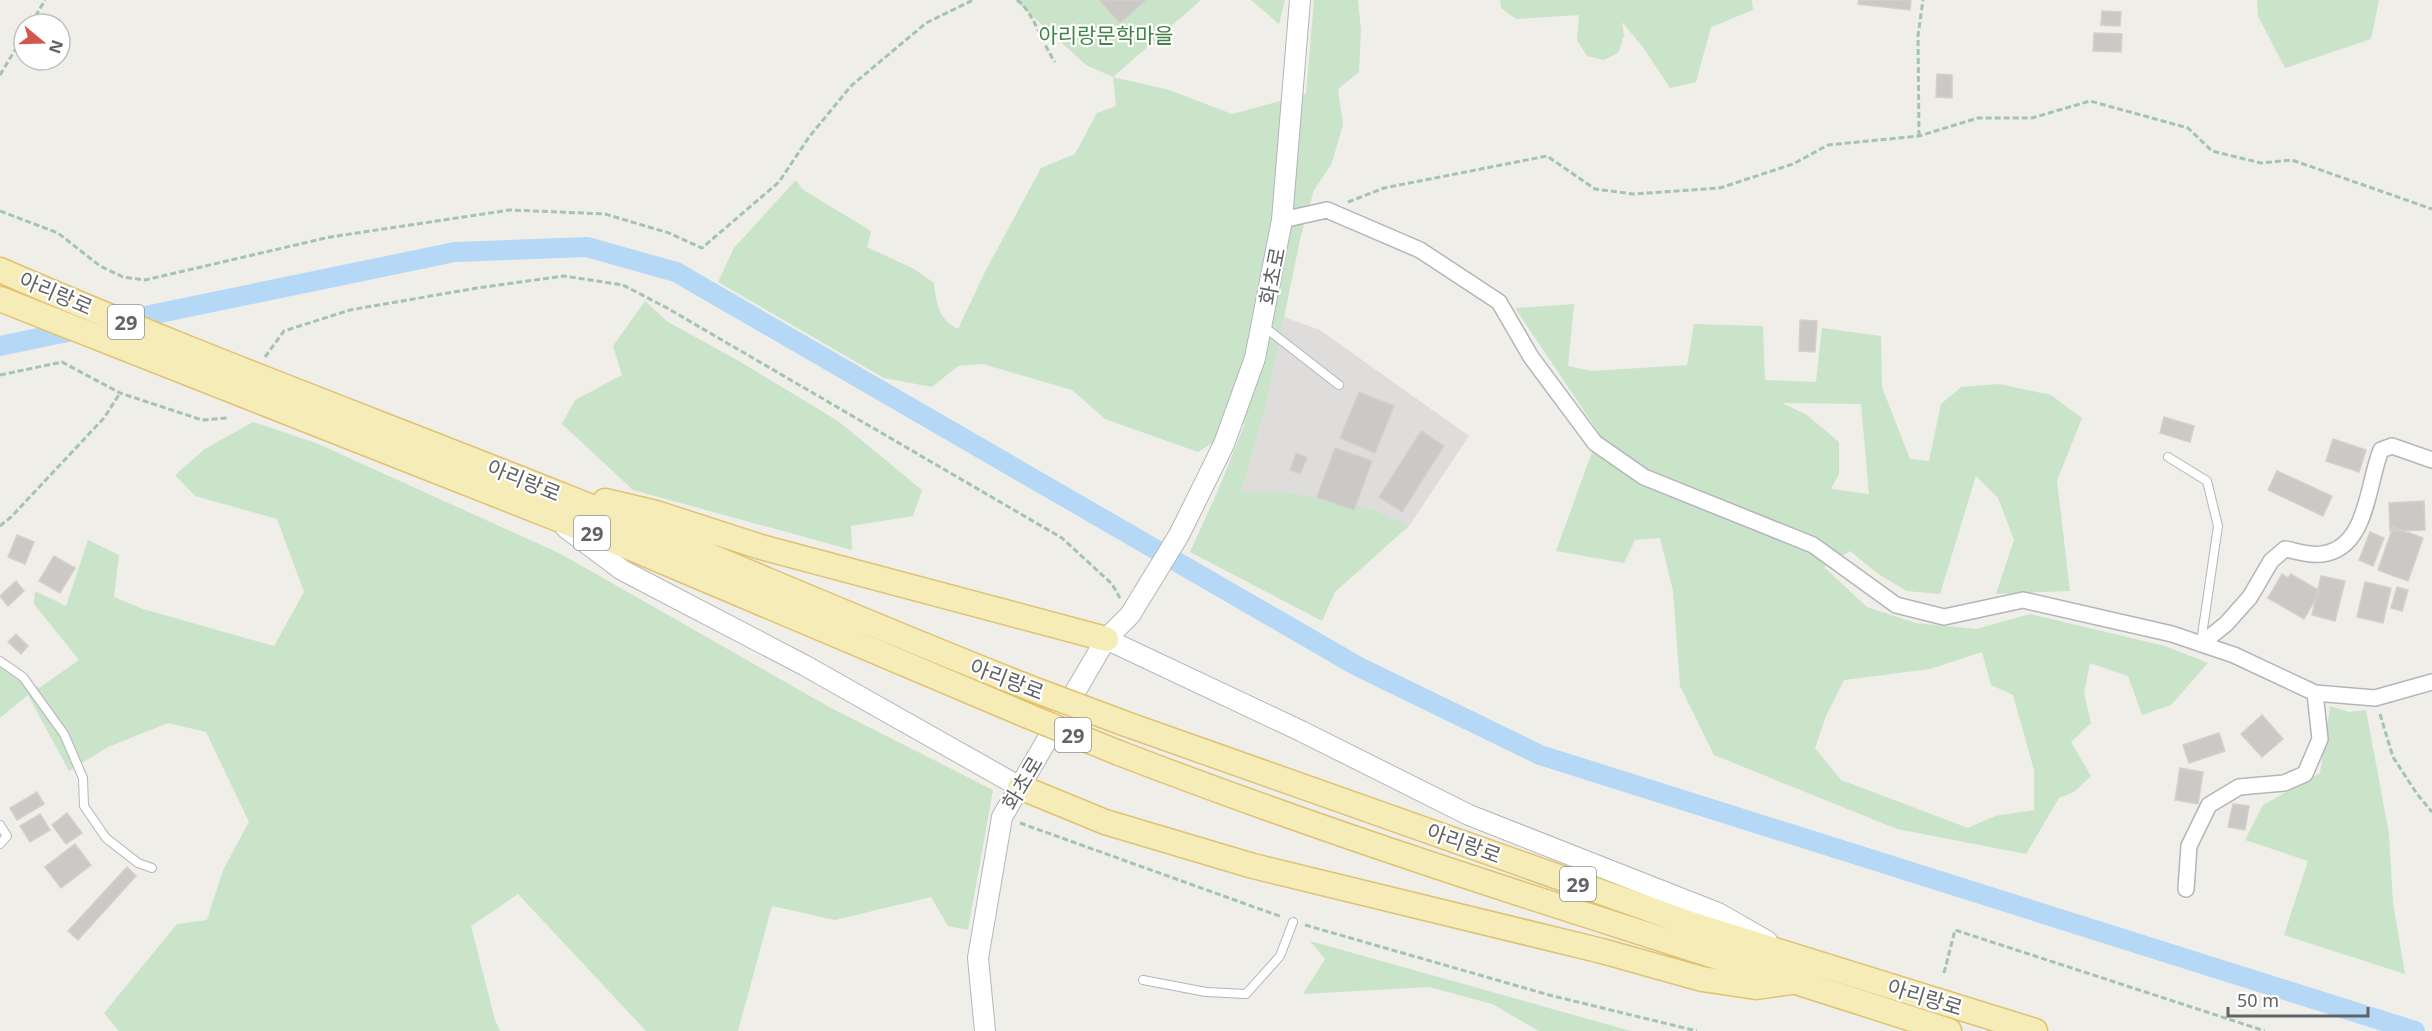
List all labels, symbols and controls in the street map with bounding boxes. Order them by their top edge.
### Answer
north arrow [12,12,72,72]
park label: 아리랑문학마을 [1038,21,1174,49]
text: N [44,37,69,57]
street label: 화초로 [1253,245,1291,307]
street label: 아리랑로 [15,265,97,321]
road number: 29 [108,305,144,339]
street label: 아리랑로 [483,453,565,507]
road number: 29 [574,516,610,550]
street label: 아리랑로 [966,652,1048,706]
road number: 29 [1055,718,1091,752]
street label: 화초로 [995,751,1049,815]
street label: 아리랑로 [1423,817,1505,869]
road number: 29 [1560,867,1596,901]
street label: 아리랑로 [1884,972,1966,1022]
scale bar [2228,980,2368,1018]
text: 50 m [2237,988,2279,1012]

